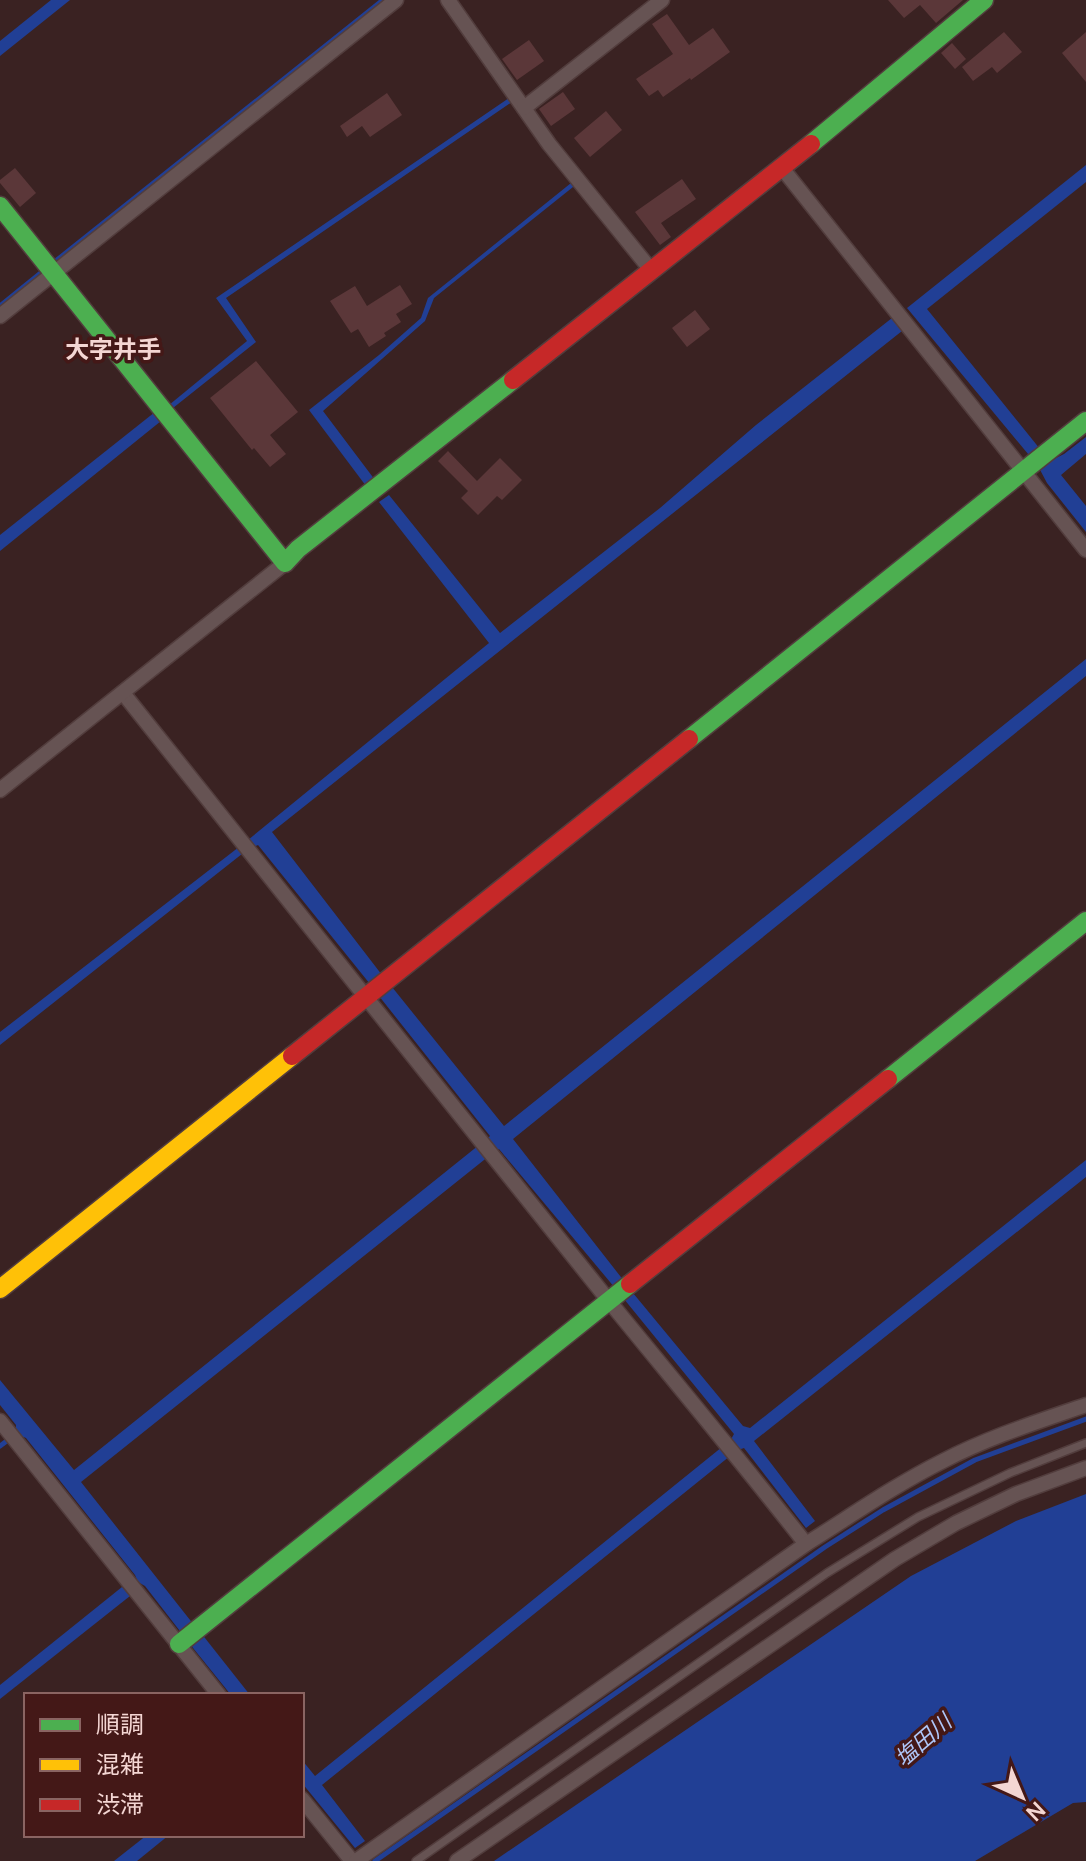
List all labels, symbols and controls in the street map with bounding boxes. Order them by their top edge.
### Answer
district label: 大字井手 [65,332,161,365]
legend [24,1693,304,1837]
water label: 塩田川 [888,1706,959,1773]
text: 順調 [96,1707,144,1740]
text: 混雑 [96,1747,144,1780]
north arrow [982,1757,1062,1837]
text: 渋滞 [96,1787,144,1820]
text: N [1020,1795,1052,1828]

